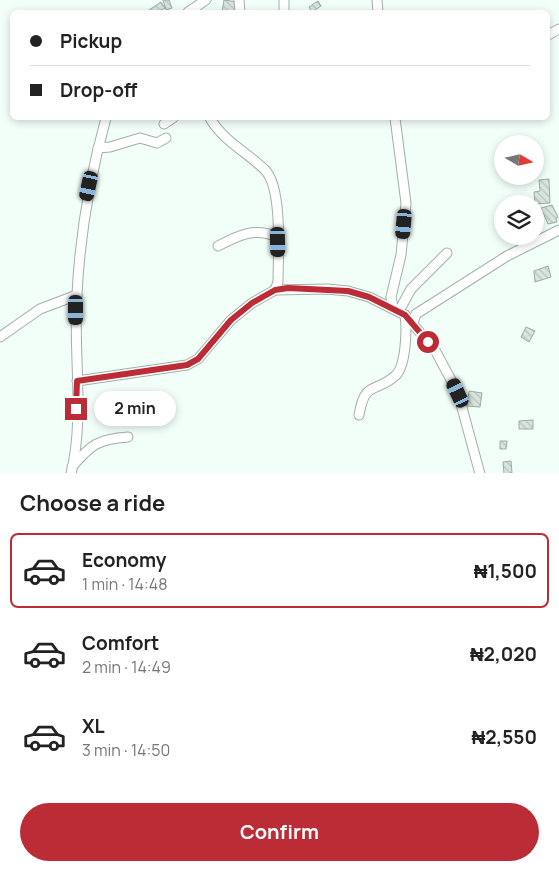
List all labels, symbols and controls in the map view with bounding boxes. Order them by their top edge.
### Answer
text: Pickup [60,28,122,54]
text: Drop-off [60,77,137,103]
north arrow [494,135,544,185]
map controls [494,135,544,245]
car [78,170,99,202]
button: layers [494,195,544,245]
car [395,208,412,240]
car [270,227,285,257]
car [68,295,83,325]
route start [417,331,439,353]
car [444,376,471,410]
callout: 2 min [94,392,176,426]
text: 2 min [114,397,156,419]
route end [65,398,87,420]
text: Choose a ride [20,488,165,518]
text: Economy [82,547,166,573]
icon: car [22,548,67,593]
text: ₦1,500 [474,558,537,584]
text: 1 min · 14:48 [82,573,167,595]
text: Comfort [82,630,159,656]
icon: car [22,631,67,676]
text: ₦2,020 [470,641,537,667]
text: 2 min · 14:49 [82,656,171,678]
text: XL [82,713,105,739]
icon: car [22,714,67,759]
text: ₦2,550 [471,724,537,750]
text: 3 min · 14:50 [82,739,170,761]
button: Confirm [20,803,539,861]

